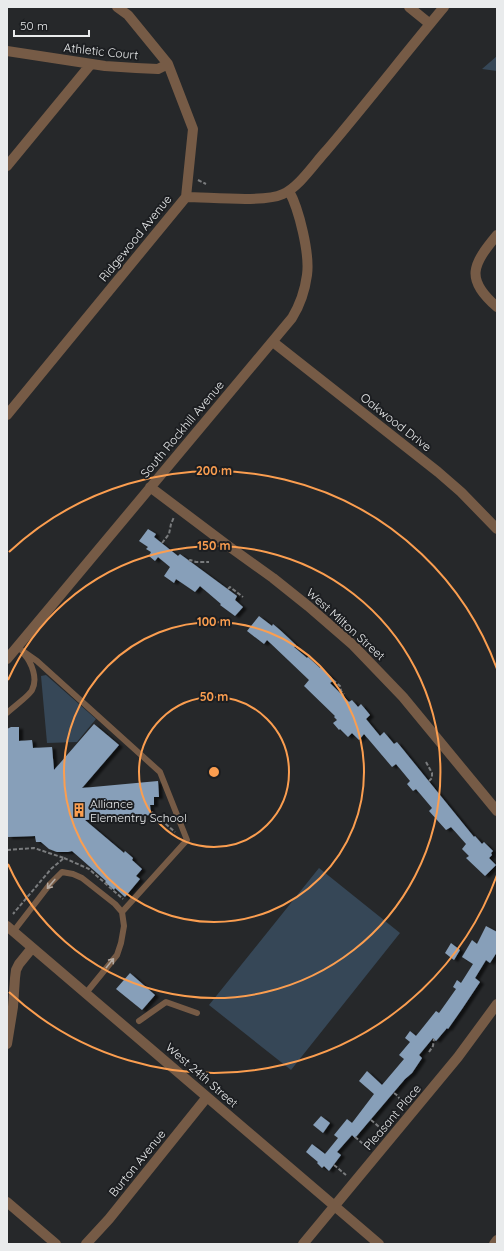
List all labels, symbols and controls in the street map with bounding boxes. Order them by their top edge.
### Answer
scale bar [14,12,89,38]
text: 50 m [20,18,48,33]
street label: Athletic Court [63,40,139,62]
street label: Ridgewood Avenue [95,192,175,284]
street label: South Rockhill Avenue [137,377,227,481]
street label: Oakwood Drive [358,390,435,454]
text: 200 m [196,463,232,478]
text: 150 m [197,538,231,553]
street label: West Milton Street [304,585,388,663]
text: 100 m [197,614,231,629]
text: 50 m [200,689,228,704]
centre of rings [207,765,221,779]
place label: Alliance Elementry School [90,796,187,825]
building icon: Alliance Elementry School [71,802,87,818]
one-way arrow [47,878,56,889]
one-way arrow [106,958,115,969]
street label: West 24th Street [163,1040,241,1110]
street label: Pleasant Place [360,1081,424,1153]
street label: Burton Avenue [105,1126,169,1199]

